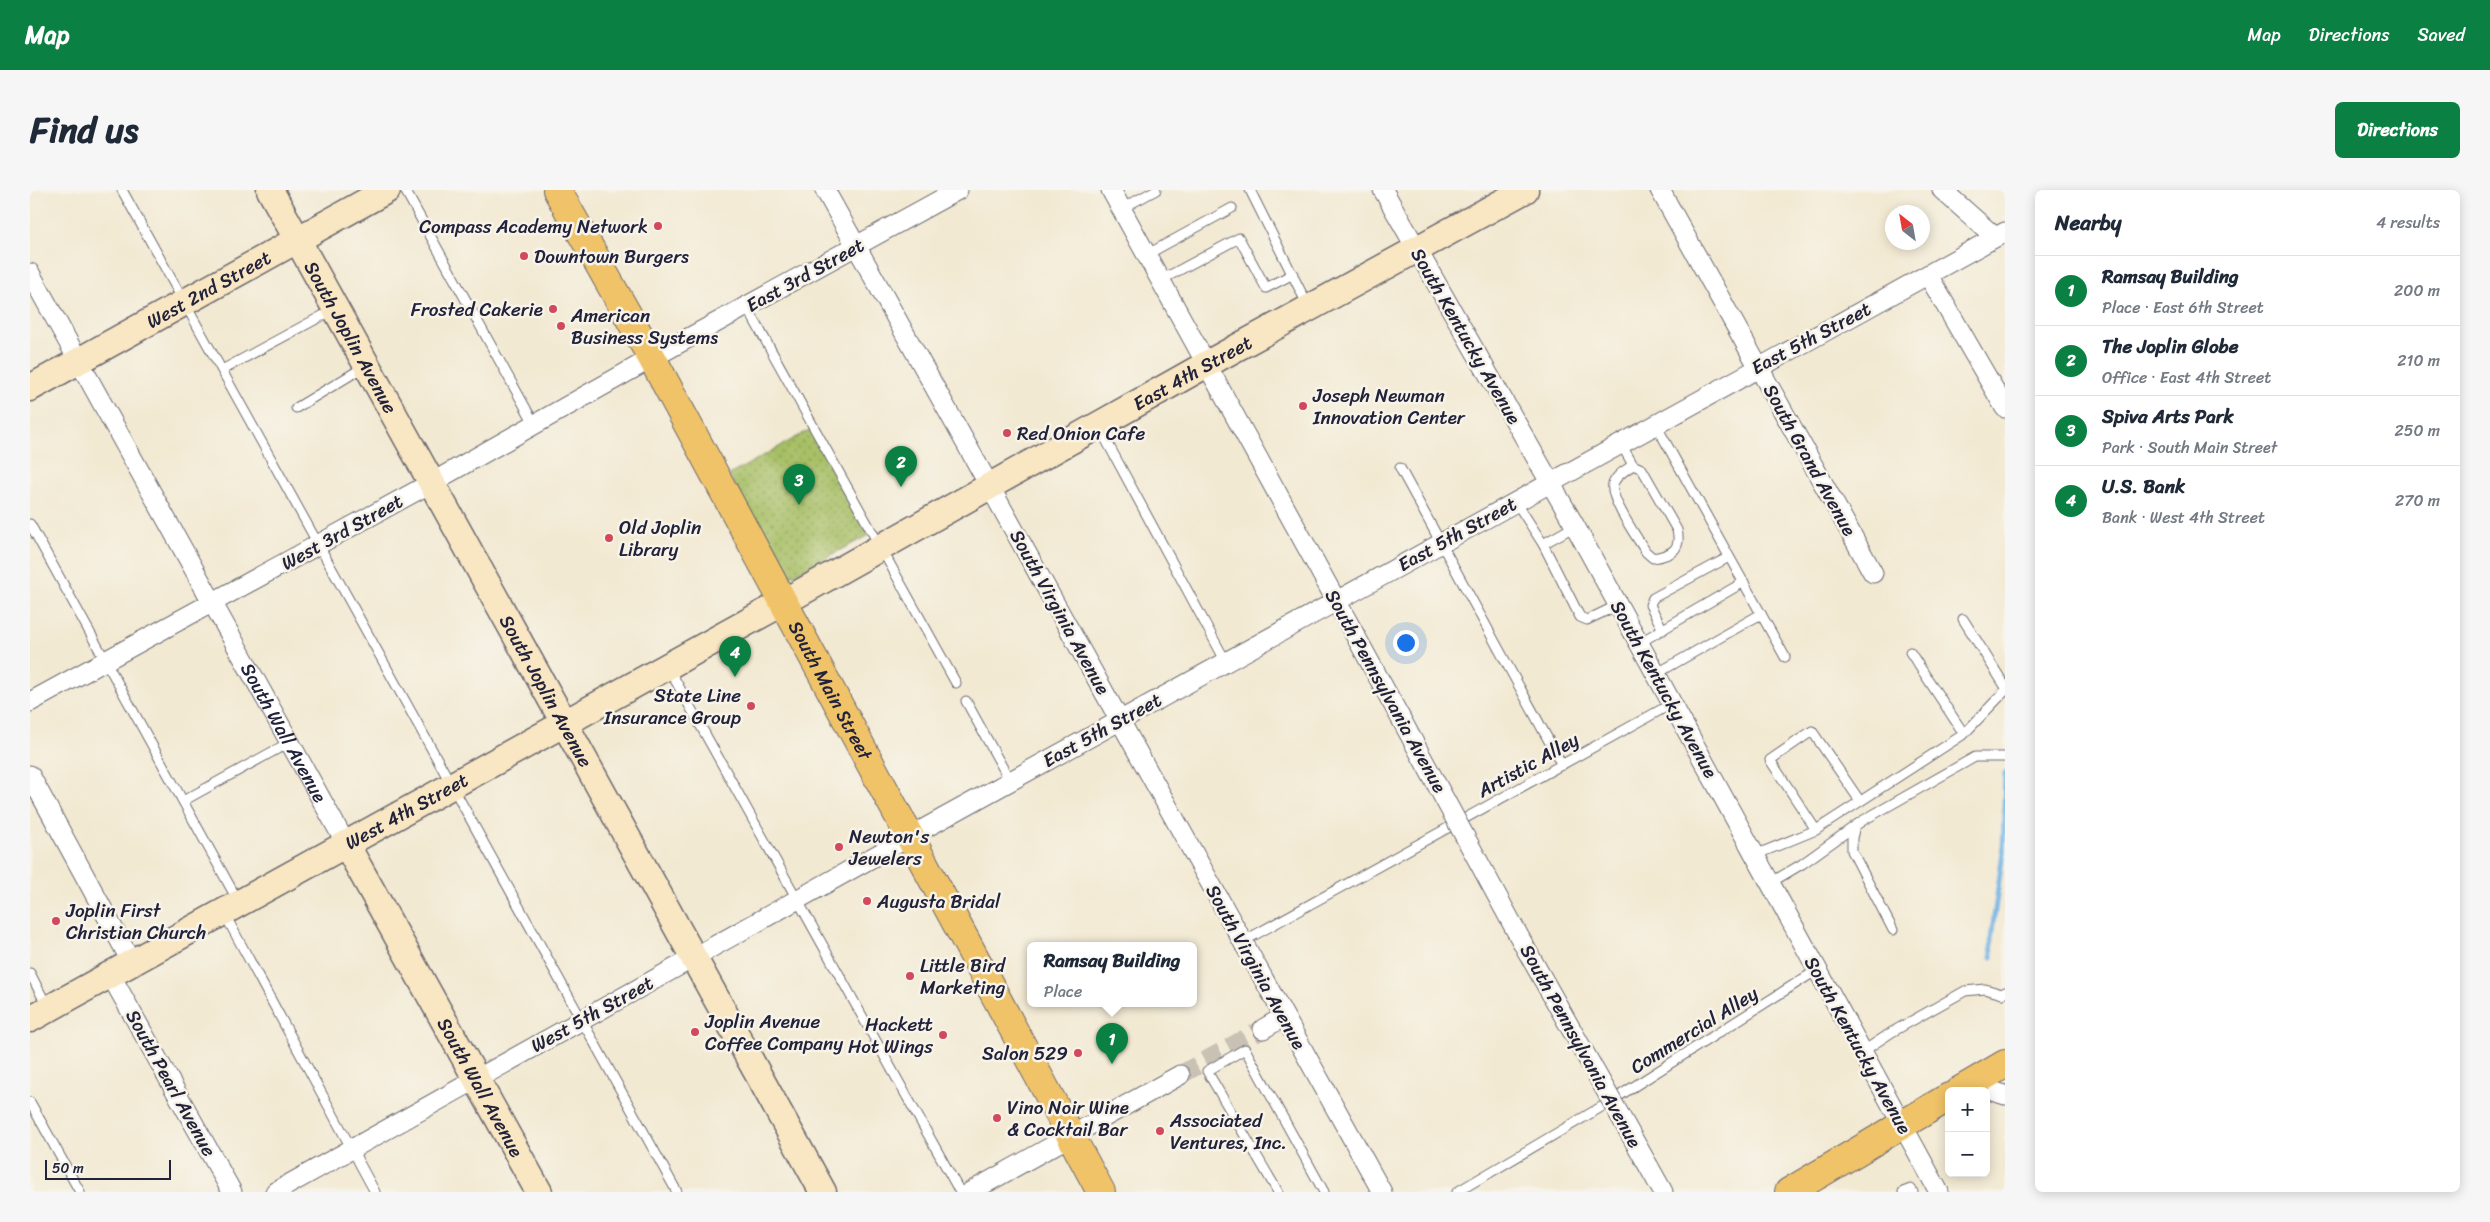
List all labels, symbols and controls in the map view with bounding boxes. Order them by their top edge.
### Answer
text: Map [25,14,69,56]
text: Map [2248,19,2281,51]
text: Directions [2309,19,2390,51]
text: Saved [2418,19,2465,51]
text: Find us [30,99,138,161]
button: Directions [2335,102,2460,158]
text: Nearby [2055,204,2121,242]
north arrow [1885,205,1930,250]
text: 4 results [2376,208,2440,237]
place label: Compass Academy Network [419,210,648,243]
marker: Compass Academy Network [652,220,664,232]
street label: East 3rd Street [740,229,870,321]
place label: Downtown Burgers [534,240,689,273]
street label: West 2nd Street [140,241,277,337]
street label: South Kentucky Avenue [1402,241,1530,431]
marker: Downtown Burgers [518,250,530,262]
street label: South Joplin Avenue [296,254,407,420]
text: Ramsay Building [2102,260,2239,293]
text: 1 [2068,276,2074,305]
text: 200 m [2394,276,2440,305]
street label: East 5th Street [1745,292,1877,384]
place label: Frosted Cakerie [411,293,543,326]
text: Place · East 6th Street [2102,293,2264,322]
place label: American Business Systems [570,299,718,354]
marker: Frosted Cakerie [547,303,559,315]
marker: American Business Systems [555,320,567,332]
street label: East 4th Street [1126,326,1258,419]
text: The Joplin Globe [2102,330,2238,363]
text: 2 [2066,346,2076,375]
text: 210 m [2397,346,2440,375]
text: Office · East 4th Street [2102,363,2271,392]
street label: South Grand Avenue [1754,378,1866,542]
place label: Joseph Newman Innovation Center [1312,379,1466,434]
marker: Joseph Newman Innovation Center [1297,400,1309,412]
text: Spiva Arts Park [2102,400,2234,433]
text: 3 [2067,416,2075,445]
text: 250 m [2394,416,2440,445]
place label: Red Onion Cafe [1017,417,1146,450]
marker: Red Onion Cafe [1001,427,1013,439]
text: Park · South Main Street [2102,433,2277,462]
pin: 2 [885,446,917,487]
pin: 3 [783,464,815,505]
text: U.S. Bank [2102,470,2185,503]
street label: West 3rd Street [275,485,409,579]
text: 4 [2066,486,2076,515]
text: 270 m [2395,486,2440,515]
street label: East 5th Street [1391,488,1523,580]
text: Bank · West 4th Street [2102,503,2265,532]
place label: Old Joplin Library [619,511,701,566]
street label: South Virginia Avenue [1001,523,1119,701]
marker: Old Joplin Library [603,532,615,544]
street label: South Pennsylvania Avenue [1316,583,1456,799]
street label: South Kentucky Avenue [1601,594,1727,784]
street label: South Joplin Avenue [491,608,602,774]
street label: South Main Street [780,614,882,767]
your location [1393,630,1419,656]
pin: 4 [719,636,751,677]
street label: South Wall Avenue [232,656,336,809]
place label: State Line Insurance Group [603,679,741,734]
street label: East 5th Street [1036,684,1168,776]
marker: State Line Insurance Group [745,700,757,712]
street label: Artistic Alley [1470,723,1585,807]
street label: West 4th Street [338,763,474,858]
place label: Newton's Jewelers [848,820,929,875]
marker: Newton's Jewelers [833,841,845,853]
street label: South Virginia Avenue [1197,878,1315,1056]
place label: Augusta Bridal [876,885,1001,918]
place label: Joplin First Christian Church [65,894,206,949]
marker: Augusta Bridal [861,895,873,907]
marker: Joplin First Christian Church [50,915,62,927]
street label: South Pennsylvania Avenue [1511,938,1651,1154]
popup [1027,942,1197,1007]
text: Ramsay Building [1044,944,1180,977]
place label: Little Bird Marketing [920,949,1007,1004]
street label: South Kentucky Avenue [1795,950,1921,1140]
street label: West 5th Street [524,966,660,1062]
marker: Little Bird Marketing [904,970,916,982]
text: Place [1044,977,1082,1006]
street label: Commercial Alley [1623,977,1765,1083]
street label: South Pearl Avenue [117,1003,225,1163]
place label: Joplin Avenue Coffee Company [704,1005,843,1060]
place label: Hackett Hot Wings [848,1008,933,1063]
street label: South Wall Avenue [429,1011,533,1163]
pin: 1 [1096,1023,1128,1064]
marker: Joplin Avenue Coffee Company [689,1026,701,1038]
marker: Hackett Hot Wings [937,1029,949,1041]
place label: Salon 529 [982,1037,1068,1070]
marker: Salon 529 [1072,1047,1084,1059]
map controls [1945,1087,1990,1177]
button: + [1945,1087,1990,1132]
place label: Vino Noir Wine & Cocktail Bar [1007,1091,1129,1146]
place label: Associated Ventures, Inc. [1169,1104,1287,1159]
marker: Vino Noir Wine & Cocktail Bar [991,1112,1003,1124]
marker: Associated Ventures, Inc. [1154,1125,1166,1137]
button: − [1945,1132,1990,1177]
text: 50 m [52,1156,84,1181]
scale bar [45,1157,171,1180]

